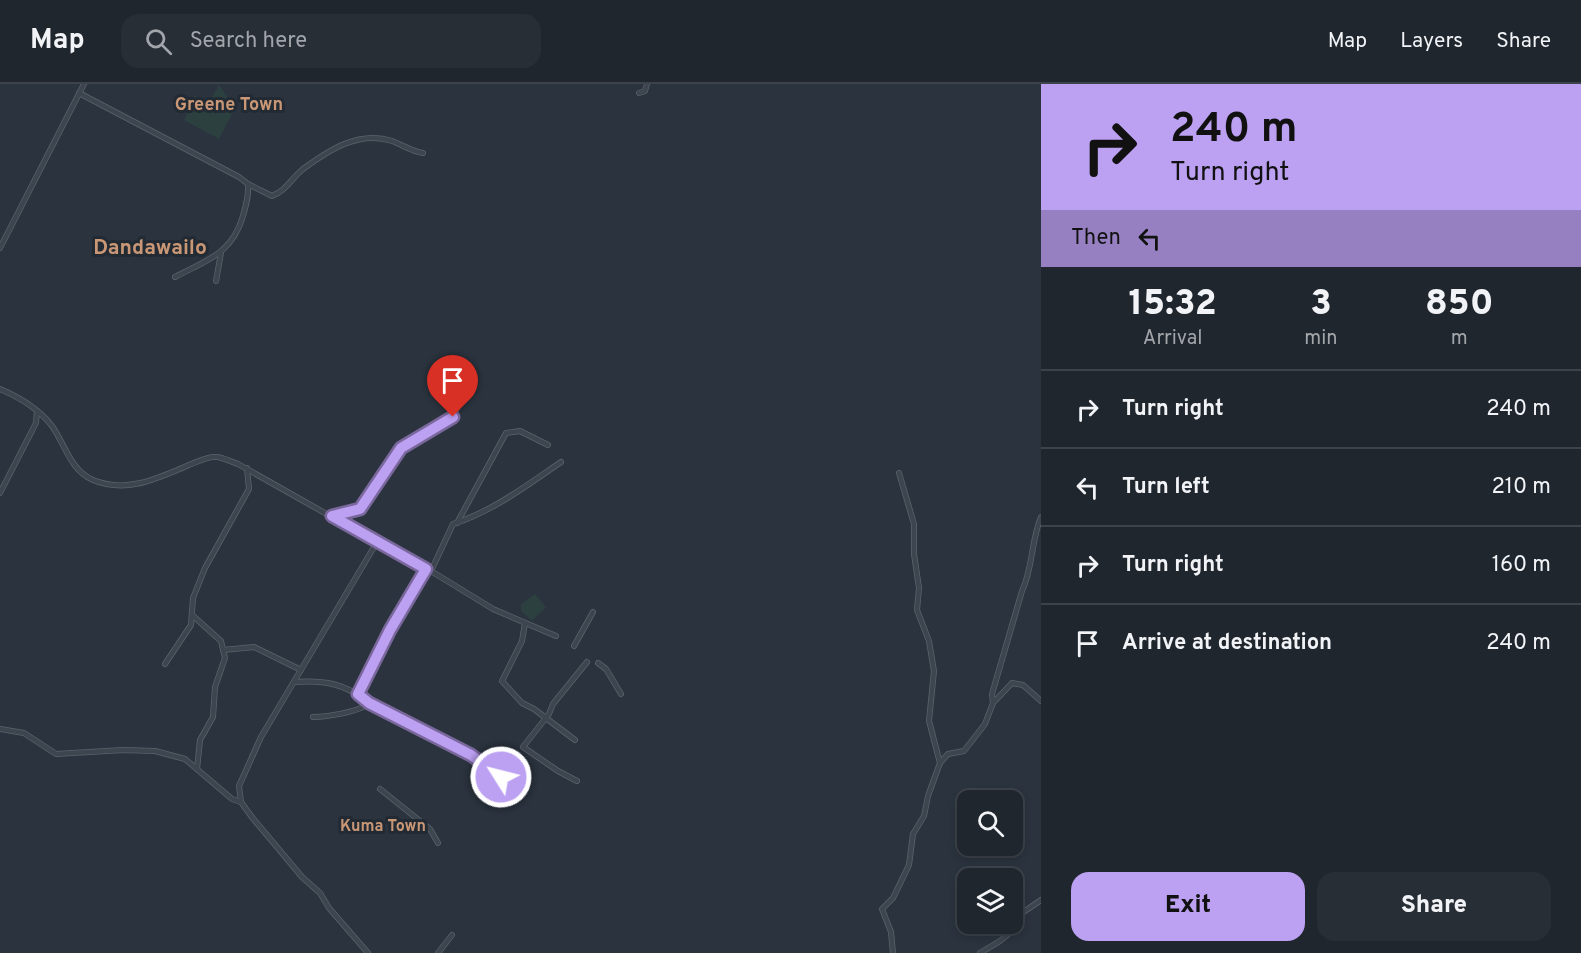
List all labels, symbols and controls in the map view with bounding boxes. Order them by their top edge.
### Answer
search box [121,14,541,68]
text: Map [30,23,85,59]
icon: search [142,25,175,58]
text: Search here [190,28,307,55]
text: Map [1328,28,1367,55]
text: Layers [1400,28,1463,55]
text: Share [1496,28,1551,55]
district label: Greene Town [175,94,283,117]
text: 240 m [1170,104,1298,157]
icon: right [1071,108,1149,186]
text: Turn right [1170,156,1289,190]
icon: left [1133,222,1166,255]
text: Then [1071,225,1121,252]
district label: Dandawailo [93,235,207,262]
text: 15:32 [1128,282,1217,328]
text: 3 [1310,282,1332,328]
text: 850 [1425,282,1494,328]
text: Arrival [1143,326,1202,352]
text: min [1304,326,1338,352]
text: m [1451,326,1468,352]
pin [427,355,478,417]
icon: arrive [436,364,469,397]
icon: right [1071,393,1104,426]
text: Turn right [1122,396,1224,423]
text: 240 m [1486,396,1551,423]
icon: left [1071,471,1104,504]
text: Turn left [1122,474,1210,501]
text: 210 m [1491,474,1551,501]
icon: right [1071,549,1104,582]
text: Turn right [1122,552,1224,579]
text: 160 m [1492,552,1551,579]
icon: arrive [1071,627,1104,660]
text: Arrive at destination [1122,630,1332,657]
text: 240 m [1486,630,1551,657]
position arrow [469,745,533,809]
map controls [957,790,1023,934]
button: search [957,790,1023,856]
district label: Kuma Town [340,817,426,837]
button: layers [957,868,1023,934]
button: Exit [1071,872,1305,941]
button: Share [1317,872,1551,941]

